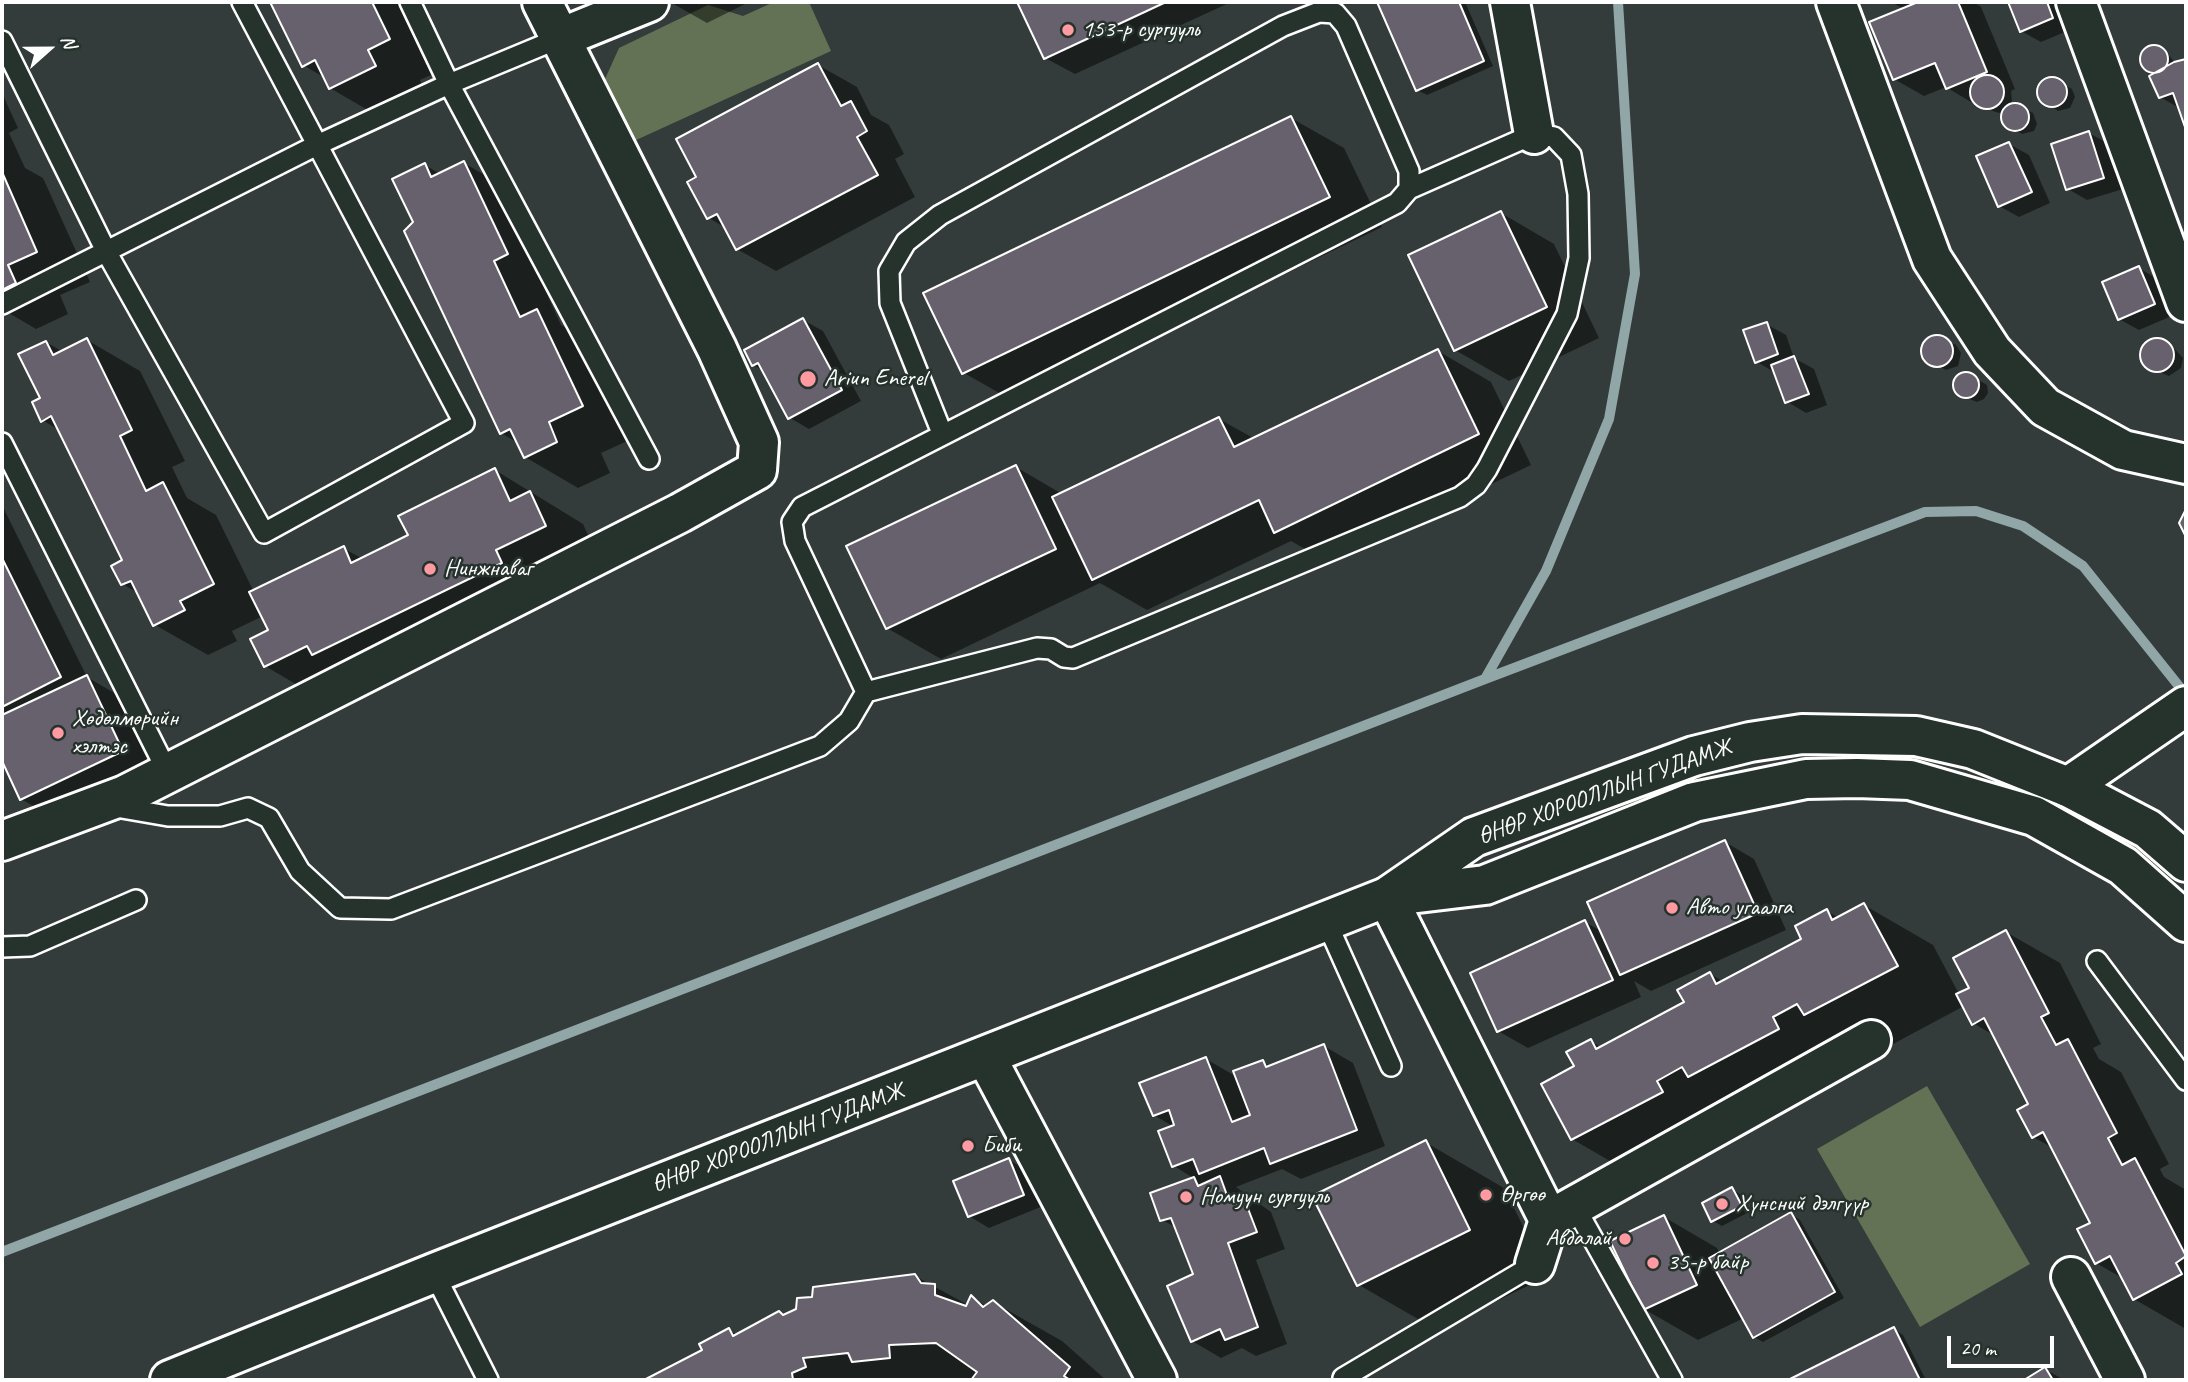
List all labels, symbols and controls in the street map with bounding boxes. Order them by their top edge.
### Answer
north arrow [14,14,84,84]
place label: 153-р сургууль [1082,16,1199,44]
marker: 153-р сургууль [1060,22,1076,38]
text: N [55,32,82,51]
place label: Ariun Enerel [824,365,926,393]
marker: Ariun Enerel [798,369,818,389]
place label: Нинжнаваг [444,555,532,583]
marker: Нинжнаваг [422,561,438,577]
place label: Хөдөлмөрийн хэлтэс [72,705,178,761]
marker: Хөдөлмөрийн хэлтэс [50,725,66,741]
street label: ӨНӨР ХОРООЛЛЫН ГУДАМЖ [1474,733,1736,851]
place label: Авто угаалга [1686,894,1793,922]
marker: Авто угаалга [1664,900,1680,916]
street label: ӨНӨР ХОРООЛЛЫН ГУДАМЖ [648,1077,908,1199]
place label: Биби [982,1132,1021,1160]
marker: Биби [960,1138,976,1154]
place label: Өргөө [1500,1181,1545,1209]
place label: Номуун сургууль [1200,1183,1328,1211]
marker: Өргөө [1478,1187,1494,1203]
marker: Номуун сургууль [1178,1189,1194,1205]
place label: Хүнсний дэлгүүр [1736,1190,1868,1218]
marker: Хүнсний дэлгүүр [1714,1196,1730,1212]
place label: Авдалай [1546,1225,1611,1253]
marker: Авдалай [1617,1231,1633,1247]
place label: 35-р байр [1667,1249,1748,1277]
marker: 35-р байр [1645,1255,1661,1271]
scale bar [1950,1322,2057,1366]
text: 20 m [1960,1335,1996,1361]

